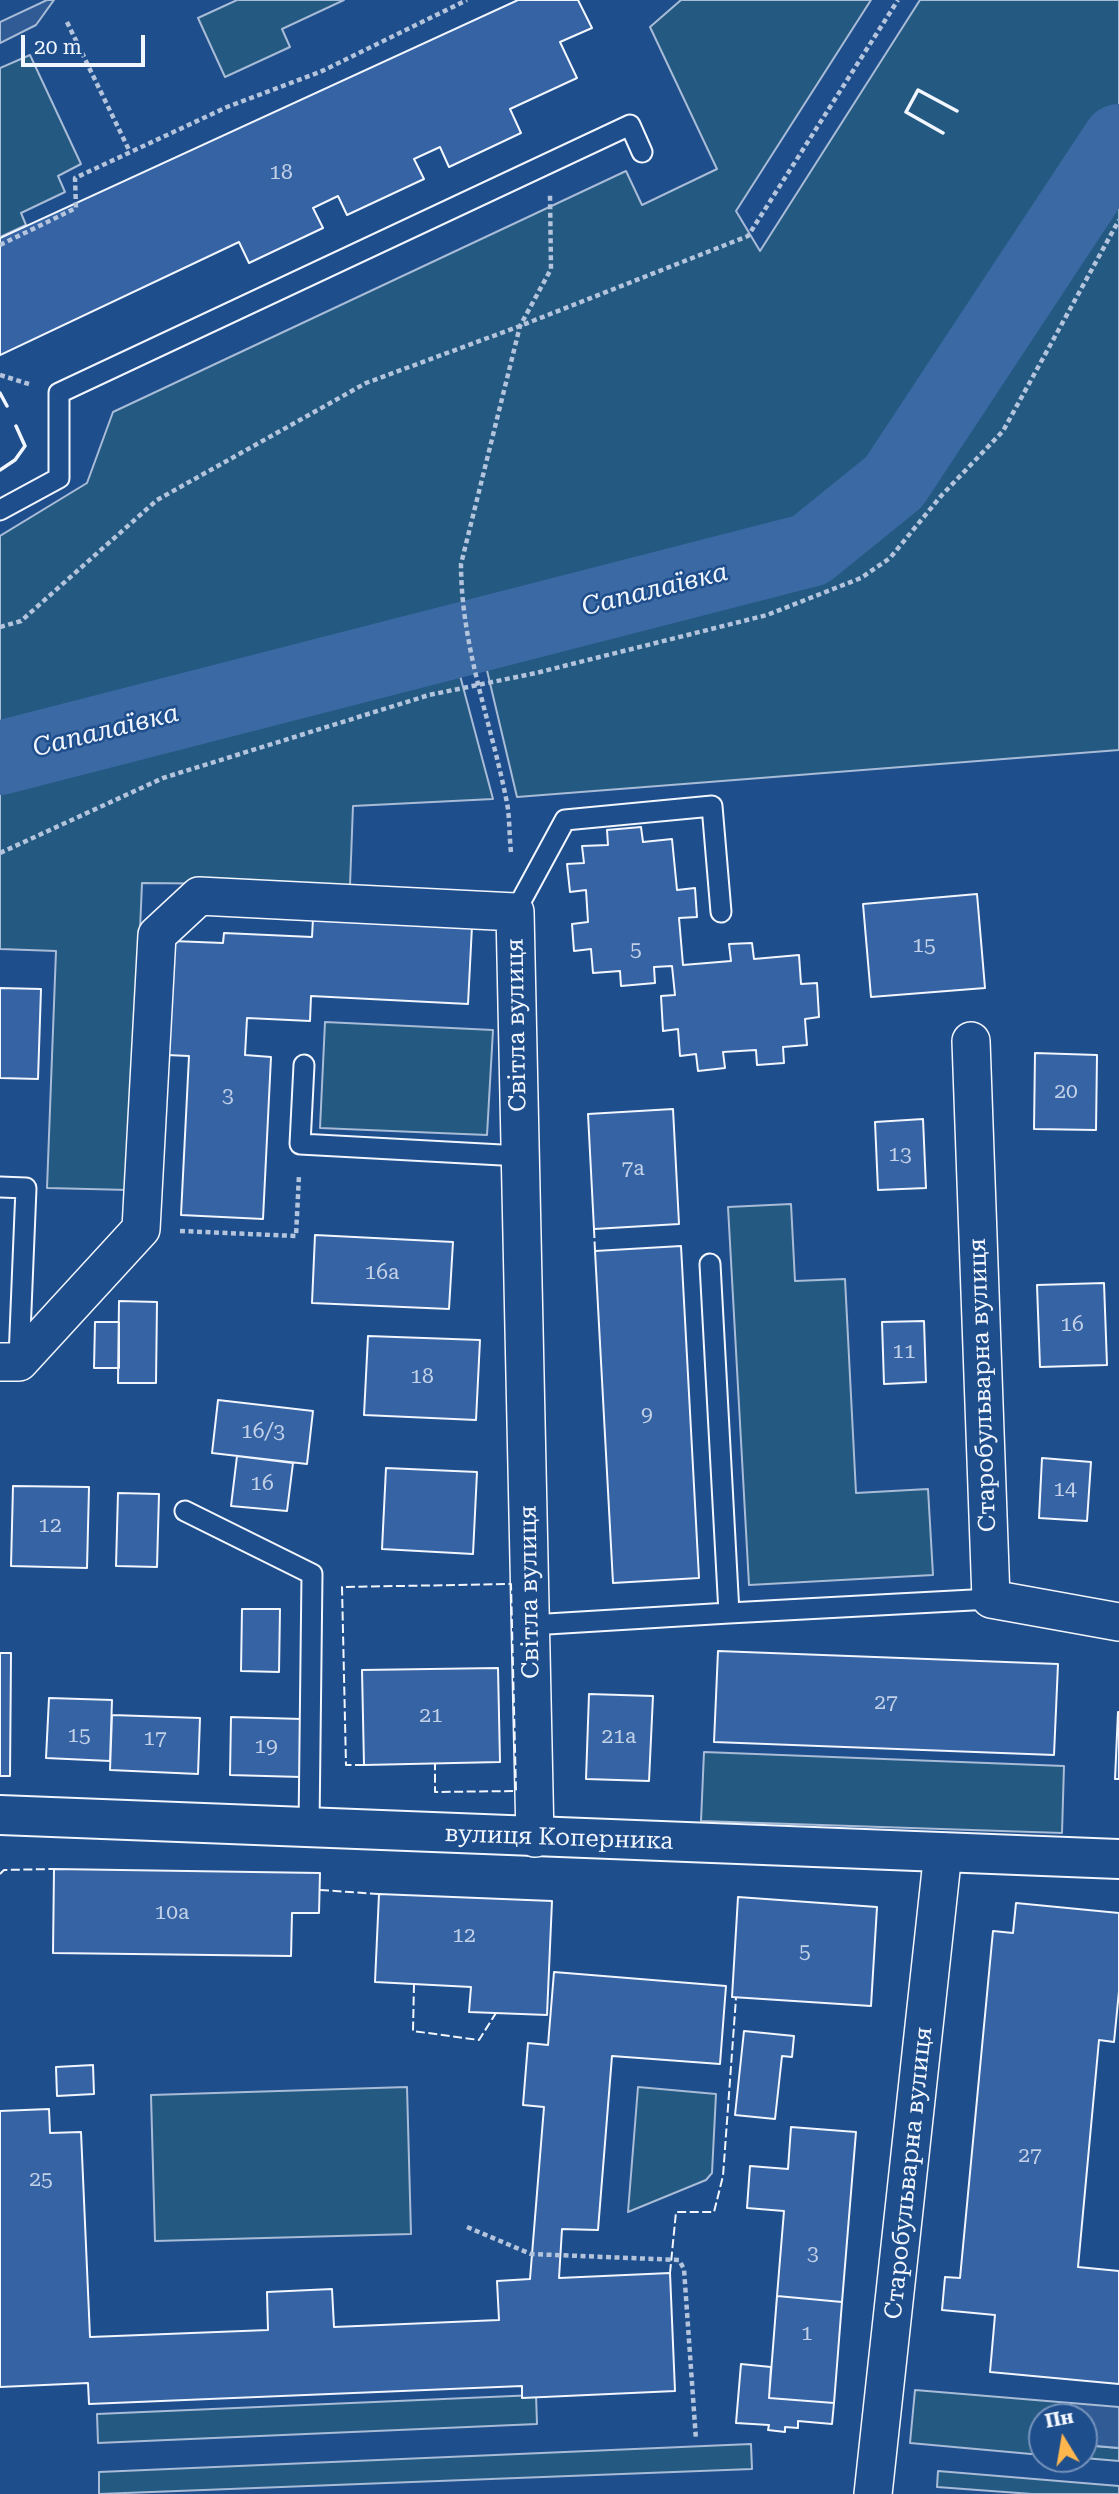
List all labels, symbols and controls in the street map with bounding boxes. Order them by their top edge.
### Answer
scale bar [24,21,149,65]
text: 20 m [34,35,82,59]
house number: 18 [269,160,293,186]
water label: Сапалаївка [579,557,731,623]
water label: Сапалаївка [30,698,182,764]
house number: 15 [912,933,936,959]
house number: 5 [630,937,642,963]
street label: Світла вулиця [501,938,533,1112]
house number: 20 [1054,1079,1078,1105]
house number: 3 [222,1083,234,1109]
house number: 13 [888,1142,912,1168]
house number: 7а [621,1156,645,1182]
street label: Старобульварна вулиця [963,1238,1003,1532]
house number: 16а [365,1260,399,1286]
house number: 16 [1060,1312,1084,1338]
house number: 11 [892,1339,916,1365]
house number: 18 [410,1364,434,1390]
house number: 9 [641,1402,653,1428]
house number: 16/3 [241,1419,285,1445]
house number: 16 [250,1471,274,1497]
house number: 14 [1053,1477,1077,1503]
street label: Світла вулиця [514,1505,546,1679]
house number: 12 [38,1513,62,1539]
house number: 27 [874,1690,898,1716]
house number: 21 [419,1703,443,1729]
house number: 15 [67,1723,91,1749]
house number: 21а [602,1724,636,1750]
house number: 17 [143,1726,167,1752]
house number: 19 [254,1734,278,1760]
street label: вулиця Коперника [444,1820,674,1856]
house number: 10а [155,1900,189,1926]
house number: 12 [452,1923,476,1949]
house number: 5 [799,1939,811,1965]
street label: Старобульварна вулиця [879,2025,939,2321]
house number: 27 [1018,2143,1042,2169]
house number: 25 [29,2167,53,2193]
house number: 3 [807,2241,819,2267]
house number: 1 [801,2321,813,2347]
north arrow [1028,2403,1098,2473]
text: Пн [1043,2405,1075,2433]

